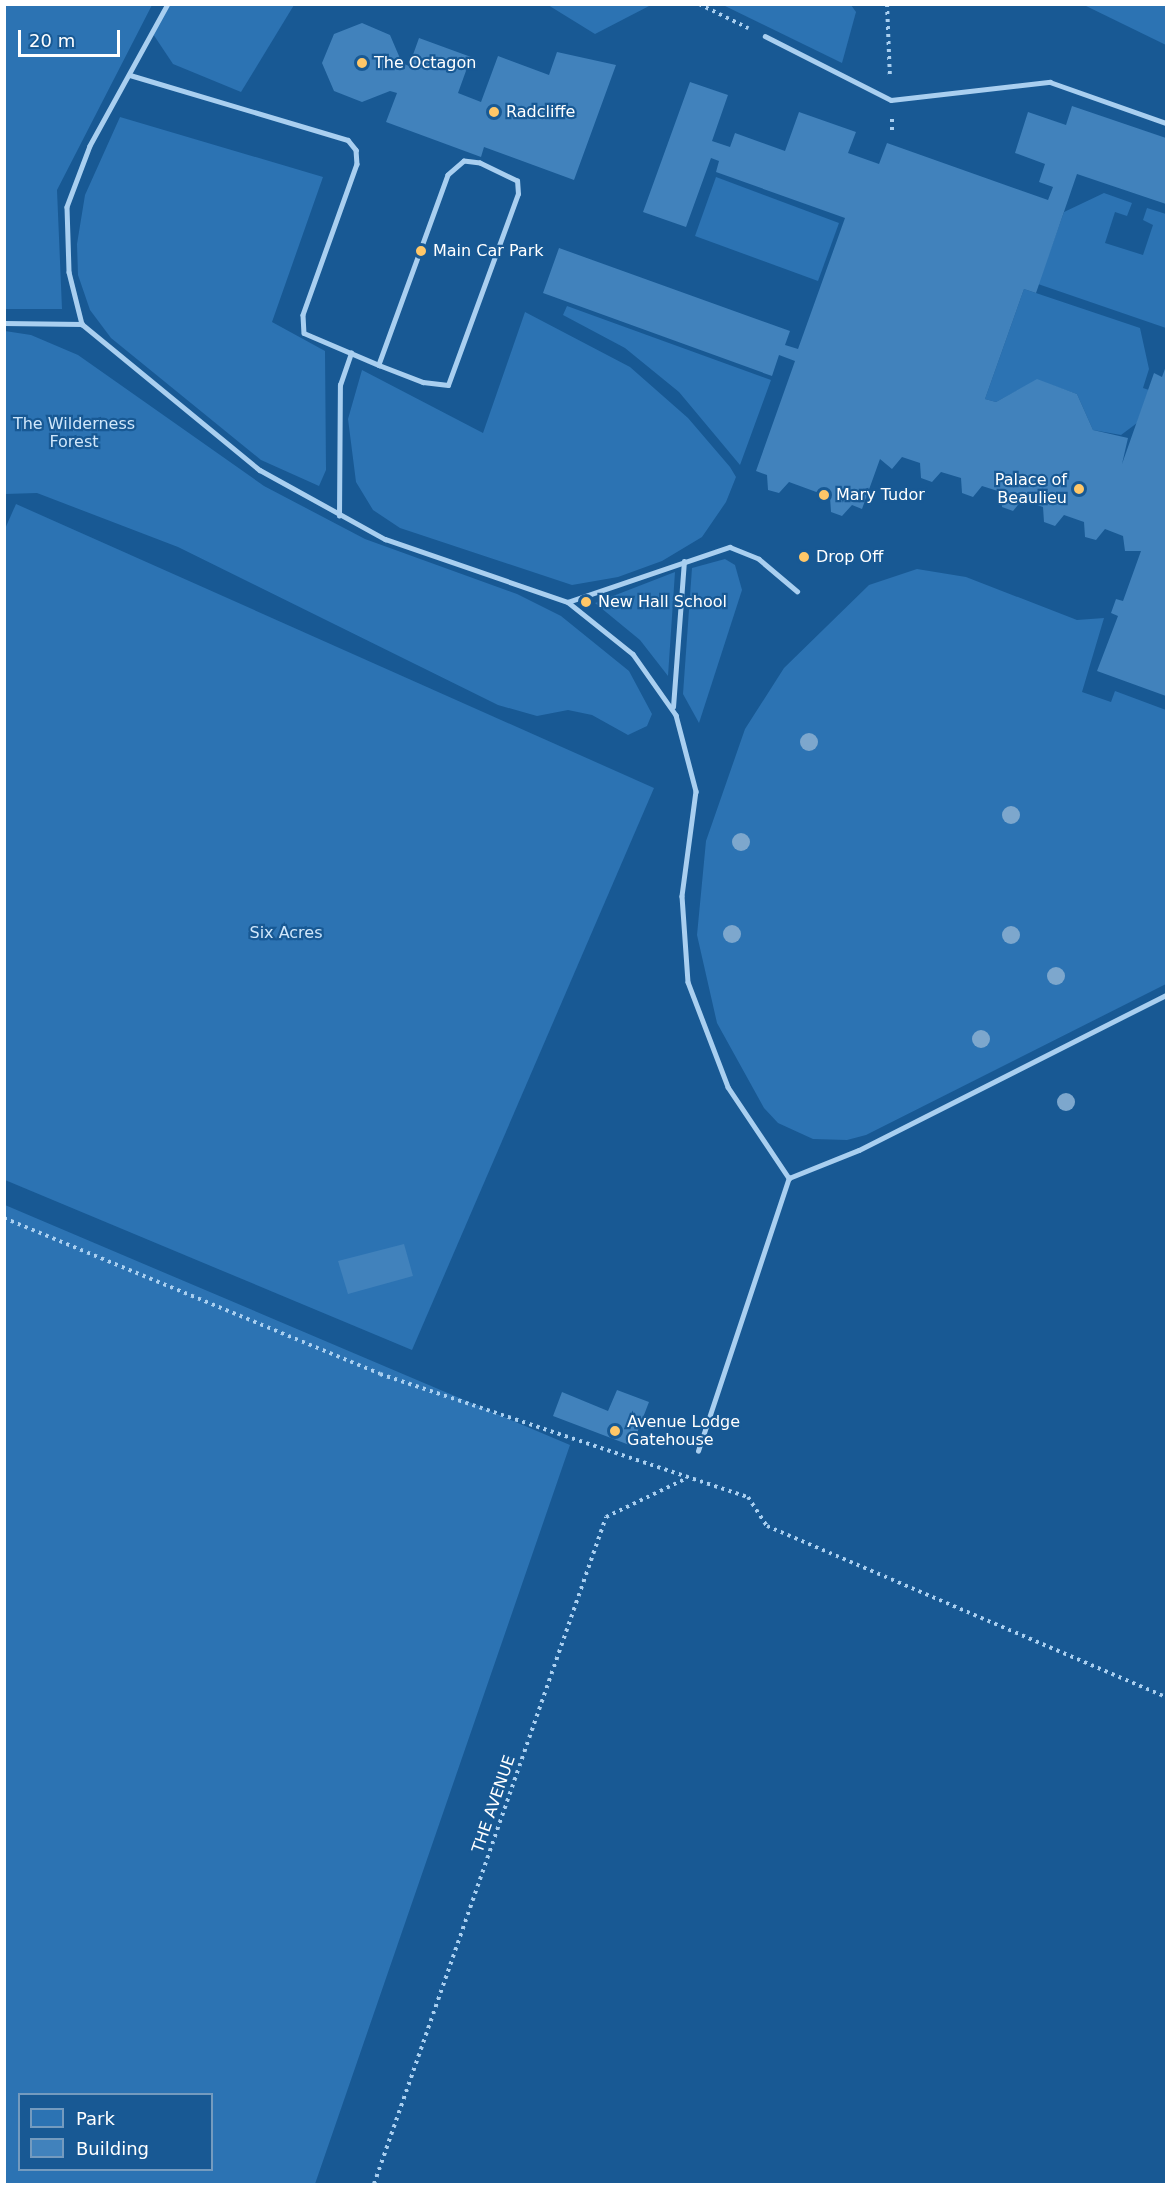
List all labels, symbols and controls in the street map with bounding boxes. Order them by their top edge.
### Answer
scale bar [21,18,123,56]
text: 20 m [29,30,75,51]
place label: The Octagon [374,53,476,73]
marker: The Octagon [355,56,369,70]
place label: Radcliffe [506,102,575,122]
marker: Radcliffe [487,105,501,119]
place label: Main Car Park [433,241,544,261]
marker: Main Car Park [414,244,428,258]
park label: The Wilderness Forest [13,414,135,452]
place label: Palace of Beaulieu [995,470,1067,508]
marker: Palace of Beaulieu [1072,482,1086,496]
place label: Mary Tudor [836,485,925,505]
marker: Mary Tudor [817,488,831,502]
place label: Drop Off [816,547,883,567]
marker: Drop Off [797,550,811,564]
place label: New Hall School [598,592,727,612]
marker: New Hall School [579,595,593,609]
park label: Six Acres [249,923,323,943]
place label: Avenue Lodge Gatehouse [627,1412,740,1450]
marker: Avenue Lodge Gatehouse [608,1424,622,1438]
street label: THE AVENUE [468,1753,520,1855]
legend [18,2093,213,2171]
text: Park [76,2108,115,2129]
text: Building [76,2138,149,2159]

